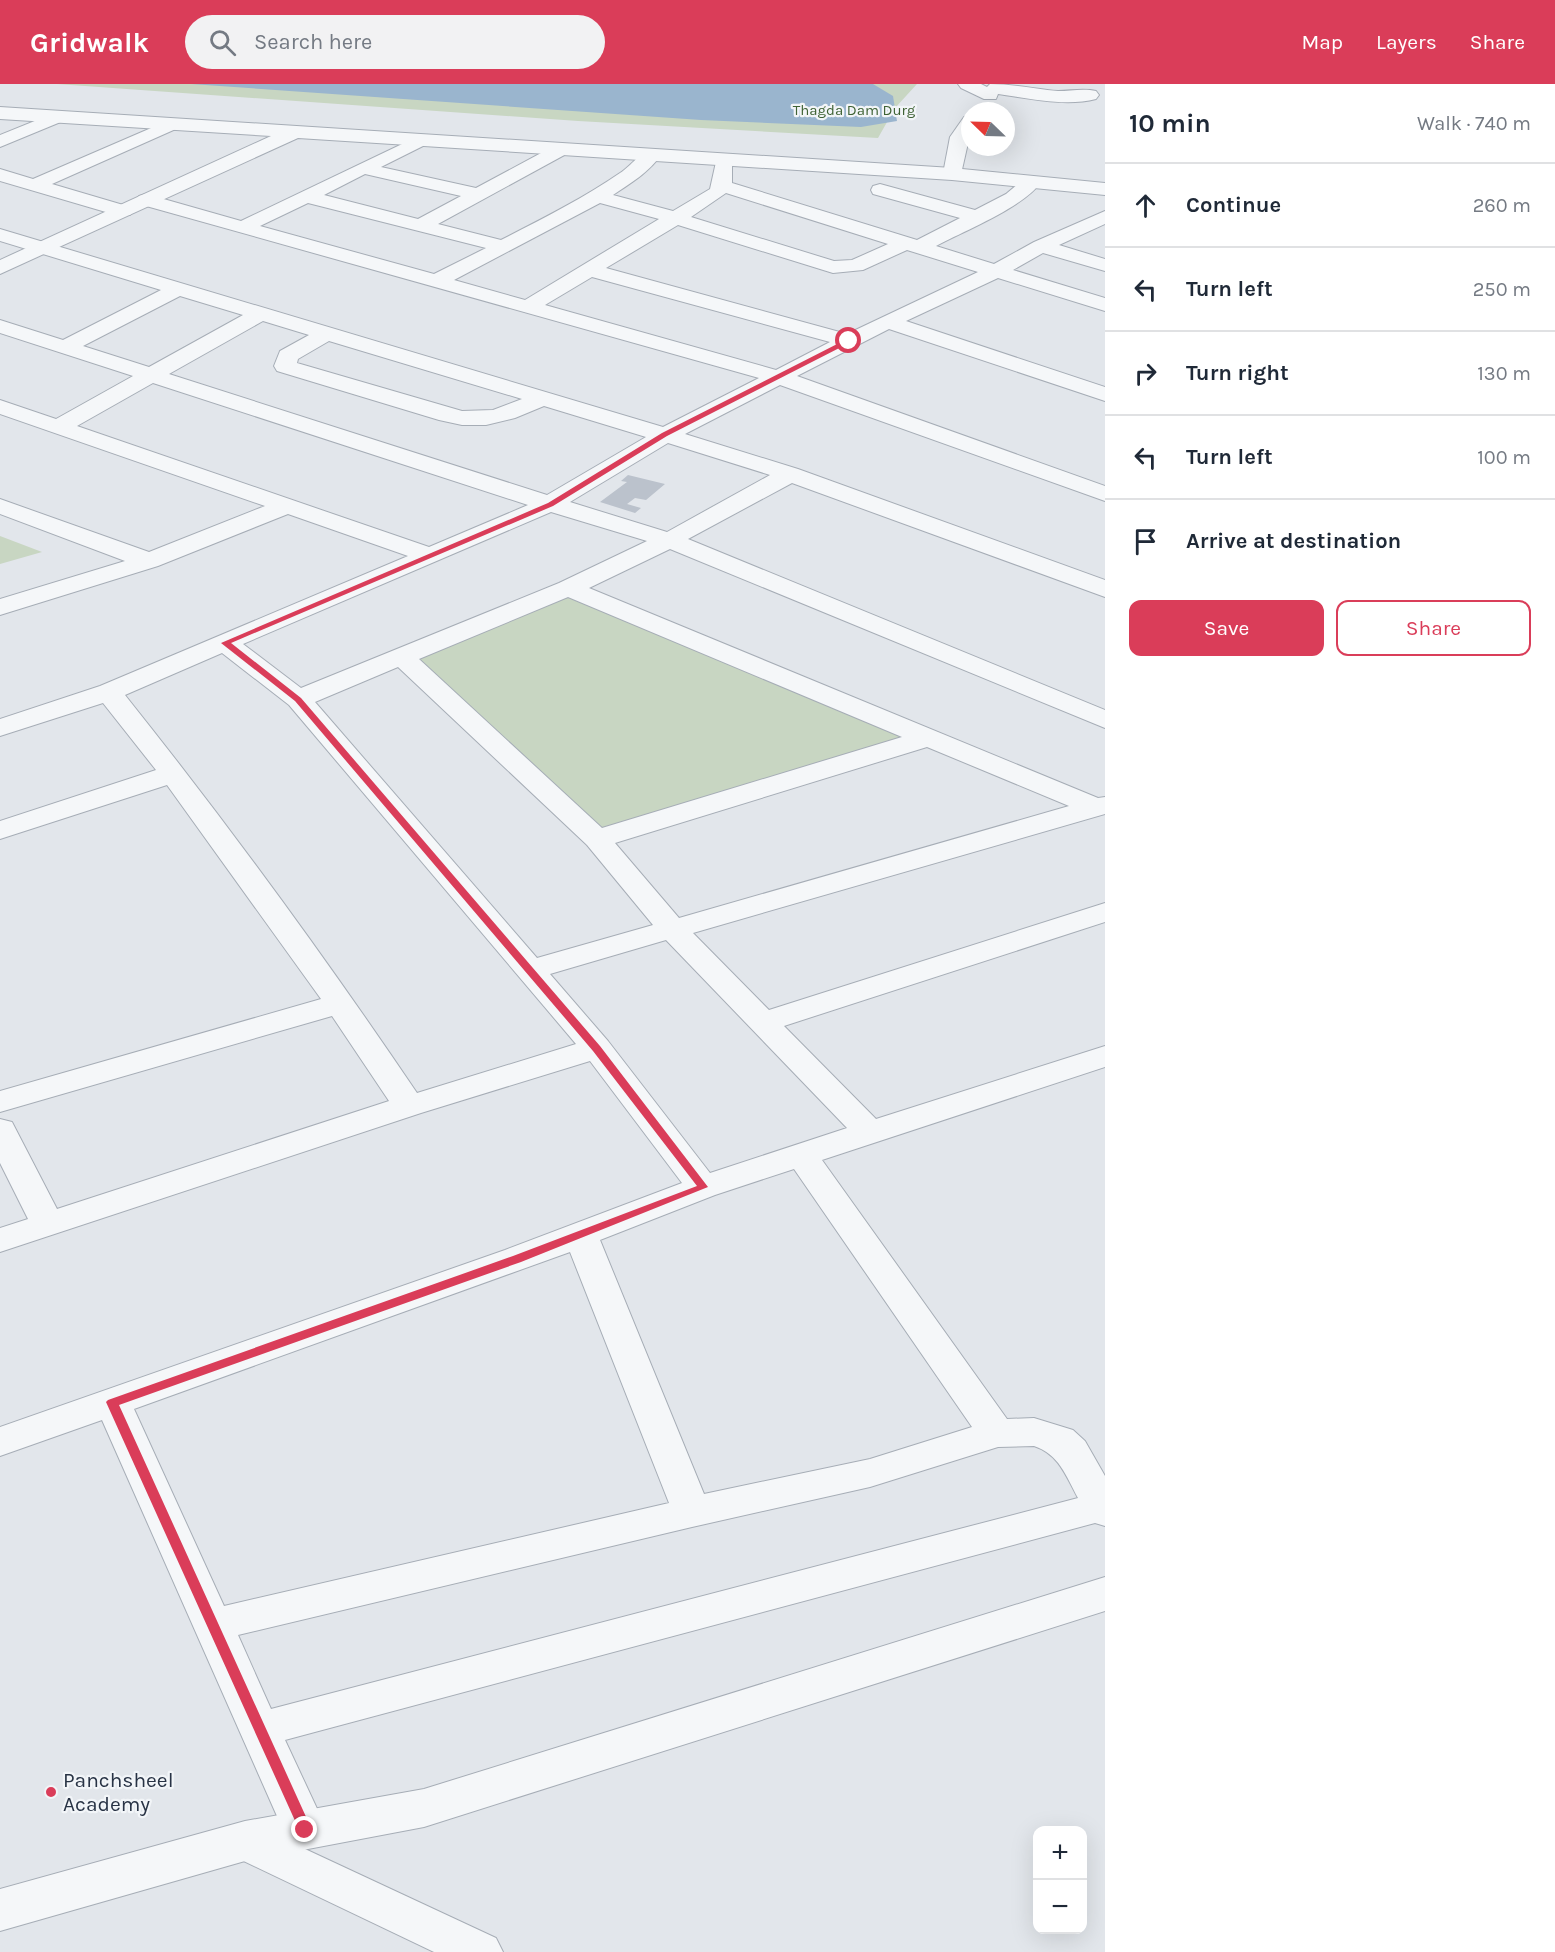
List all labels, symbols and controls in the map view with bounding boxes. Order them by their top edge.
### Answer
search box [185,15,605,69]
text: Gridwalk [30,26,149,59]
icon: search [206,26,239,59]
text: Search here [254,29,372,55]
text: Map [1301,30,1343,54]
text: Layers [1376,30,1437,54]
text: Share [1470,30,1525,54]
park label: Thagda Dam Durg [793,101,916,119]
north arrow [961,102,1015,156]
text: 10 min [1129,108,1211,139]
text: Walk · 740 m [1417,112,1531,135]
icon: ahead [1129,189,1162,222]
text: Continue [1186,192,1281,218]
text: 260 m [1473,194,1531,217]
icon: left [1129,273,1162,306]
text: Turn left [1186,276,1273,302]
text: 250 m [1473,278,1531,301]
route start [835,327,861,353]
icon: right [1129,357,1162,390]
text: Turn right [1186,360,1289,386]
text: 130 m [1477,362,1531,385]
icon: left [1129,441,1162,474]
text: Turn left [1186,444,1273,470]
text: 100 m [1477,446,1531,469]
icon: arrive [1129,525,1162,558]
text: Arrive at destination [1186,528,1401,554]
button: Save [1129,600,1324,656]
button: Share [1336,600,1531,656]
place label: Panchsheel Academy [63,1768,174,1816]
marker: Panchsheel Academy [44,1785,58,1799]
route end [291,1816,317,1842]
map controls [1033,1826,1087,1934]
button: + [1033,1826,1087,1880]
button: − [1033,1880,1087,1934]

